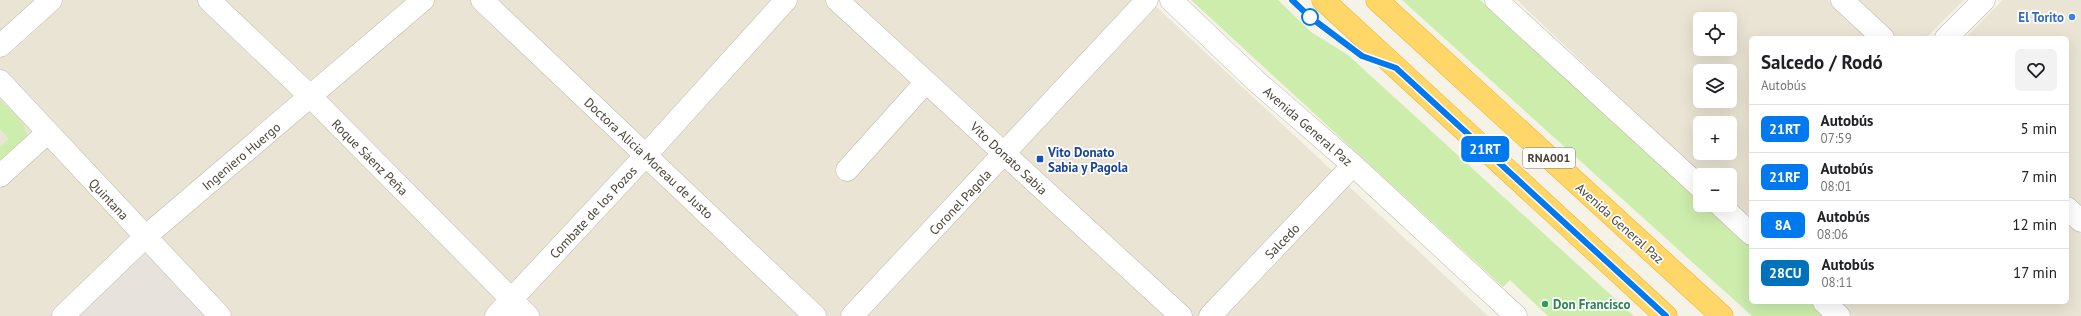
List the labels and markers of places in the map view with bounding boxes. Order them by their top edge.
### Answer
unlabelled marker [1301,8,1319,26]
place label: El Torito [2018,9,2064,26]
marker: El Torito [2067,12,2077,22]
place label: Vito Donato Sabia y Pagola [1047,144,1128,176]
marker: Vito Donato Sabia y Pagola [1035,154,1045,164]
place label: Don Francisco [1553,296,1630,313]
marker: Don Francisco [1540,299,1550,309]

